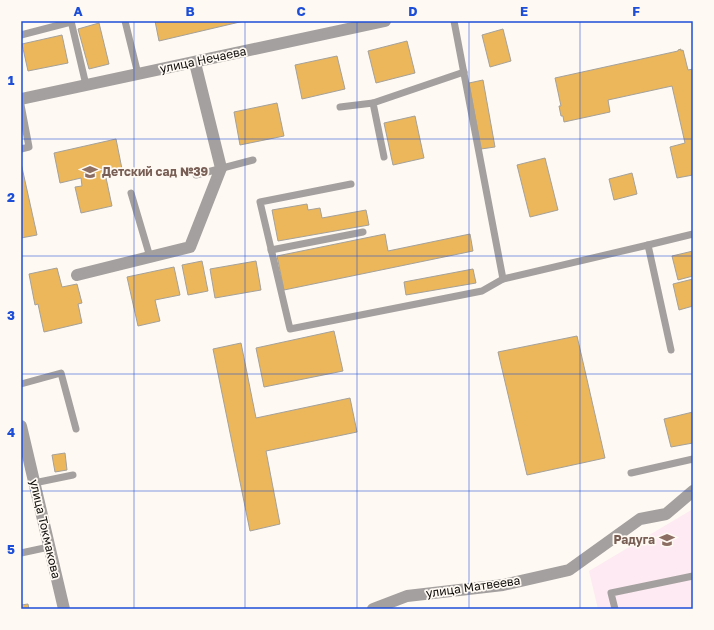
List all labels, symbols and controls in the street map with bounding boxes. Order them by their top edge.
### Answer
text: A [73,3,83,19]
text: B [185,3,195,19]
text: C [296,3,306,19]
text: D [408,3,418,19]
text: E [520,3,528,19]
text: F [632,3,640,19]
street label: улица Нечаева [158,43,248,76]
text: 1 [8,72,15,88]
school or university icon: Детский сад №39 [81,163,99,181]
place label: Детский сад №39 [102,164,209,179]
text: 2 [7,189,15,205]
text: 3 [7,307,15,323]
text: 4 [7,424,15,440]
street label: улица Токмакова [27,478,64,580]
school or university icon: Радуга [658,531,676,549]
place label: Радуга [613,532,655,547]
text: 5 [7,541,15,557]
street label: улица Матвеева [425,572,521,601]

